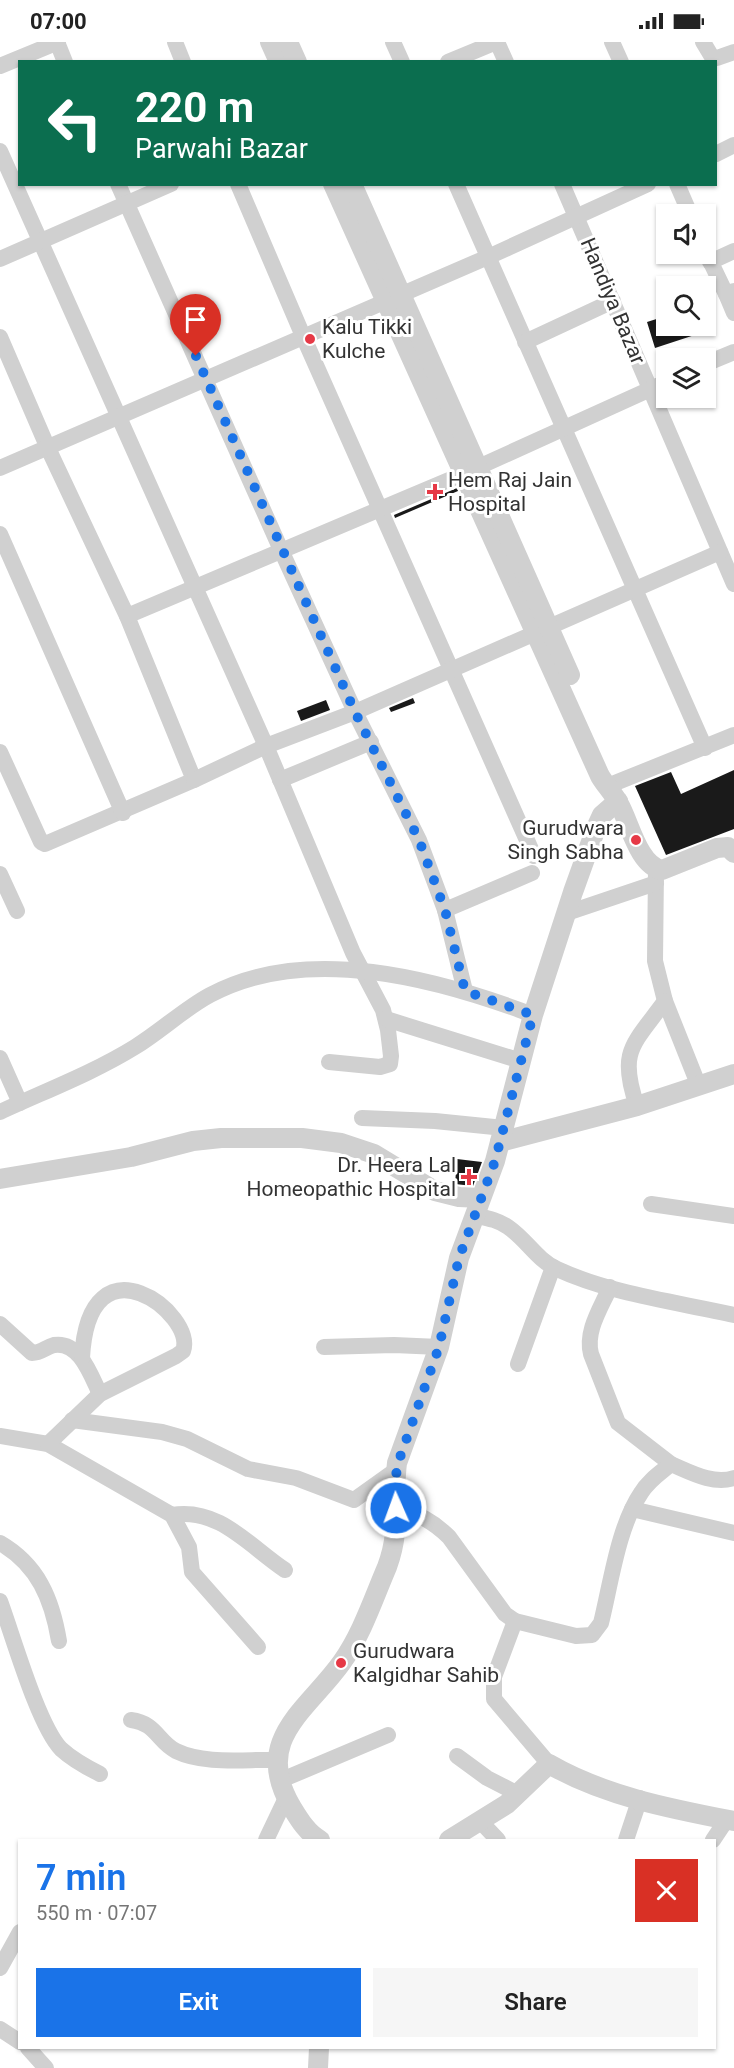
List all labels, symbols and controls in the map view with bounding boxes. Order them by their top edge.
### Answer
text: 07:00 [30,9,87,34]
text: 220 m [135,83,254,132]
icon: left [36,84,114,162]
text: Parwahi Bazar [135,133,308,165]
map controls [656,204,716,408]
button: sound [656,204,716,264]
street label: Handiya Bazar [576,234,650,368]
button: search [656,276,716,336]
pin [170,294,221,356]
icon: arrive [179,303,212,336]
place label: Kalu Tikki Kulche [322,315,412,363]
marker: Kalu Tikki Kulche [303,332,317,346]
button: layers [656,348,716,408]
place label: Hem Raj Jain Hospital [448,468,572,516]
marker: Hem Raj Jain Hospital [426,483,444,501]
place label: Gurudwara Singh Sabha [508,816,624,864]
marker: Gurudwara Singh Sabha [629,833,643,847]
place label: Dr. Heera Lal Homeopathic Hospital [246,1153,456,1201]
marker: Dr. Heera Lal Homeopathic Hospital [460,1168,478,1186]
position arrow [364,1476,428,1540]
place label: Gurudwara Kalgidhar Sahib [353,1639,499,1687]
marker: Gurudwara Kalgidhar Sahib [334,1656,348,1670]
text: 7 min [36,1857,126,1899]
button: close [635,1859,698,1922]
text: 550 m · 07:07 [36,1901,157,1925]
button: Exit [36,1968,361,2037]
button: Share [373,1968,698,2037]

